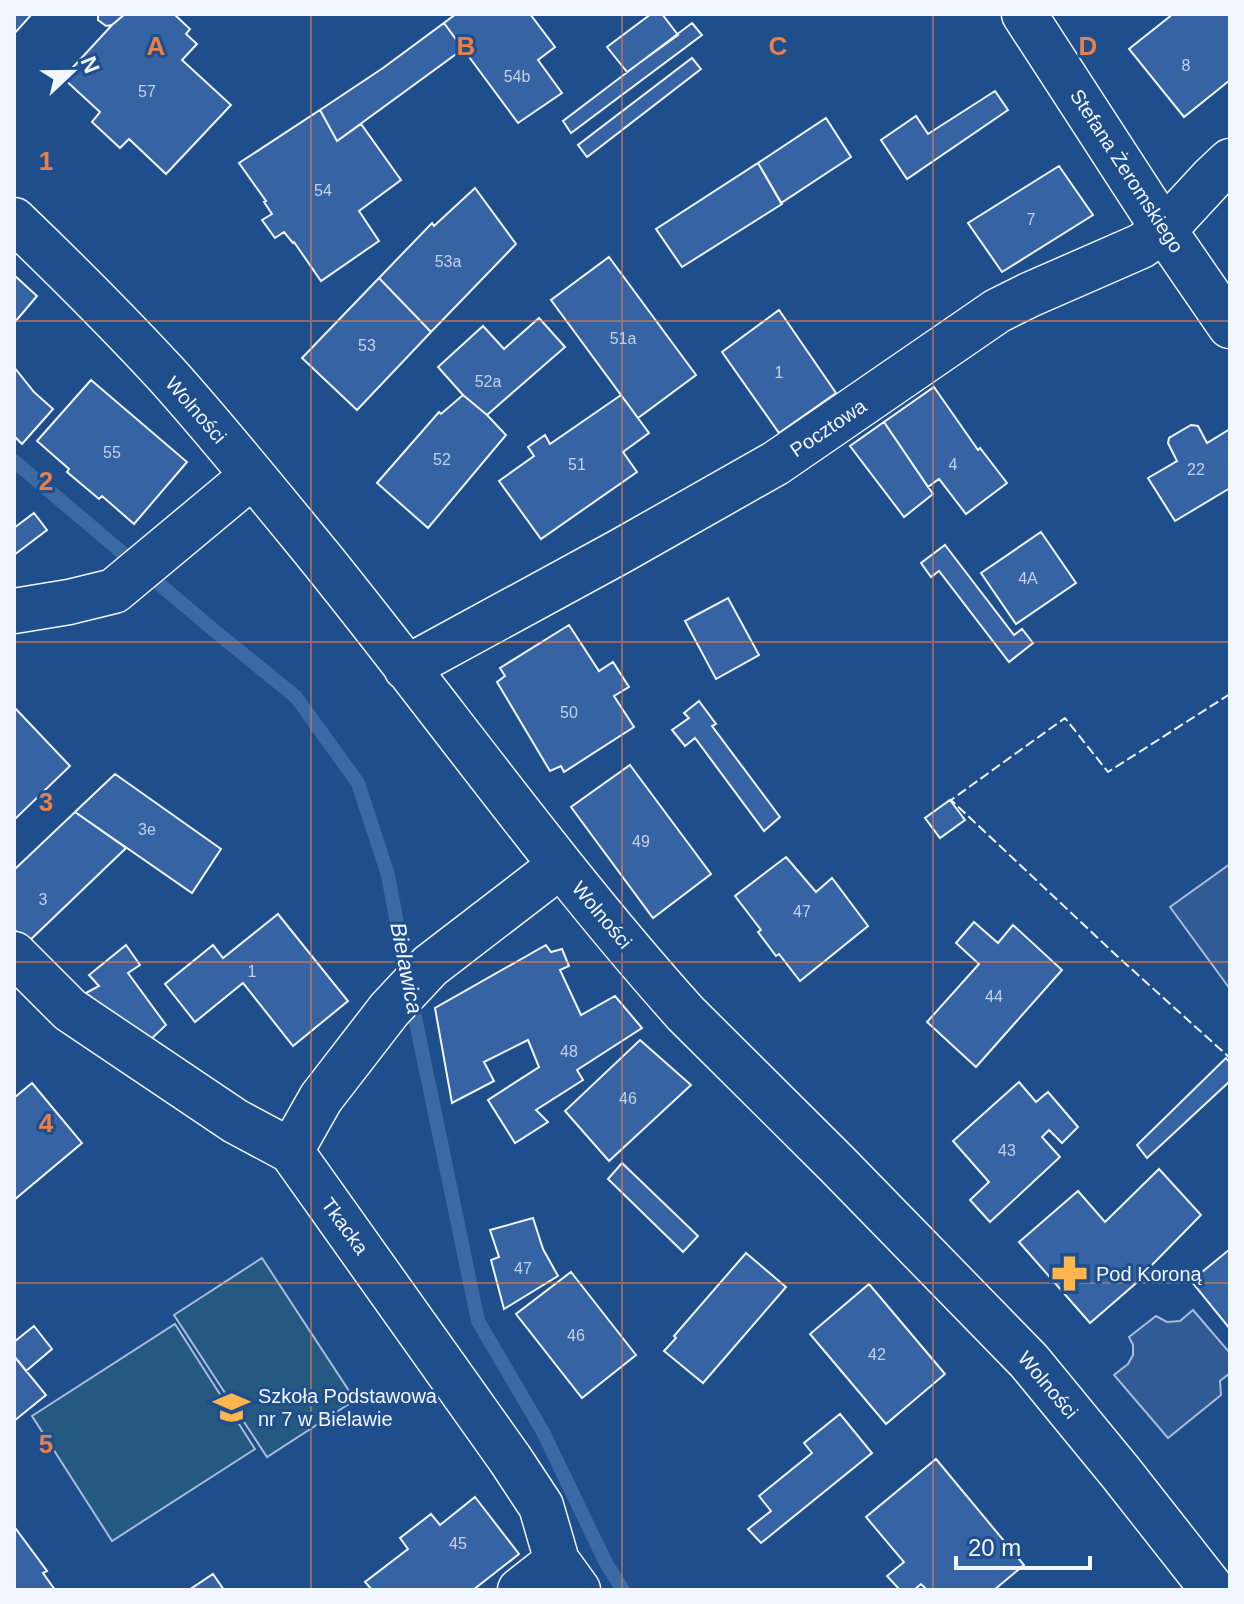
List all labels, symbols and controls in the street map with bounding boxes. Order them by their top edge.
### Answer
text: A [147,31,166,61]
text: B [457,31,475,61]
text: C [769,31,788,61]
text: D [1079,31,1097,61]
north arrow [32,32,112,112]
text: N [76,53,105,77]
house number: 8 [1182,57,1191,74]
house number: 54b [504,68,530,85]
house number: 57 [138,83,156,100]
street label: Stefana Żeromskiego [1066,85,1188,257]
text: 1 [39,146,53,176]
house number: 54 [314,182,332,199]
house number: 7 [1027,211,1036,228]
house number: 53a [435,253,461,270]
house number: 51a [610,330,636,347]
house number: 53 [358,337,376,354]
house number: 1 [775,364,784,381]
street label: Wolności [161,372,231,448]
house number: 52a [475,373,501,390]
street label: Pocztowa [786,394,871,461]
house number: 55 [103,444,121,461]
house number: 52 [433,451,451,468]
house number: 51 [568,456,586,473]
house number: 4 [949,456,958,473]
house number: 22 [1187,461,1205,478]
text: 2 [39,466,53,496]
house number: 4A [1018,570,1038,587]
house number: 50 [560,704,578,721]
text: 3 [39,787,53,817]
house number: 3e [138,821,156,838]
house number: 49 [632,833,650,850]
street label: Wolności [568,877,636,953]
house number: 3 [39,891,48,908]
house number: 47 [793,903,811,920]
water label: Bielawica [385,920,428,1016]
house number: 1 [248,963,257,980]
house number: 44 [985,988,1003,1005]
house number: 48 [560,1043,578,1060]
house number: 46 [619,1090,637,1107]
text: 4 [39,1108,54,1138]
house number: 43 [998,1142,1016,1159]
street label: Tkacka [317,1193,373,1259]
pharmacy icon: Pod Koroną [1051,1255,1089,1293]
house number: 47 [514,1260,532,1277]
place label: Pod Koroną [1096,1263,1203,1285]
house number: 46 [567,1327,585,1344]
house number: 42 [868,1346,886,1363]
street label: Wolności [1014,1347,1082,1423]
place label: Szkoła Podstawowa nr 7 w Bielawie [258,1385,438,1430]
school or university icon: Szkoła Podstawowa nr 7 w Bielawie [213,1389,251,1427]
text: 5 [39,1429,53,1459]
scale bar [956,1520,1090,1570]
text: 20 m [968,1534,1021,1561]
house number: 45 [449,1535,467,1552]

